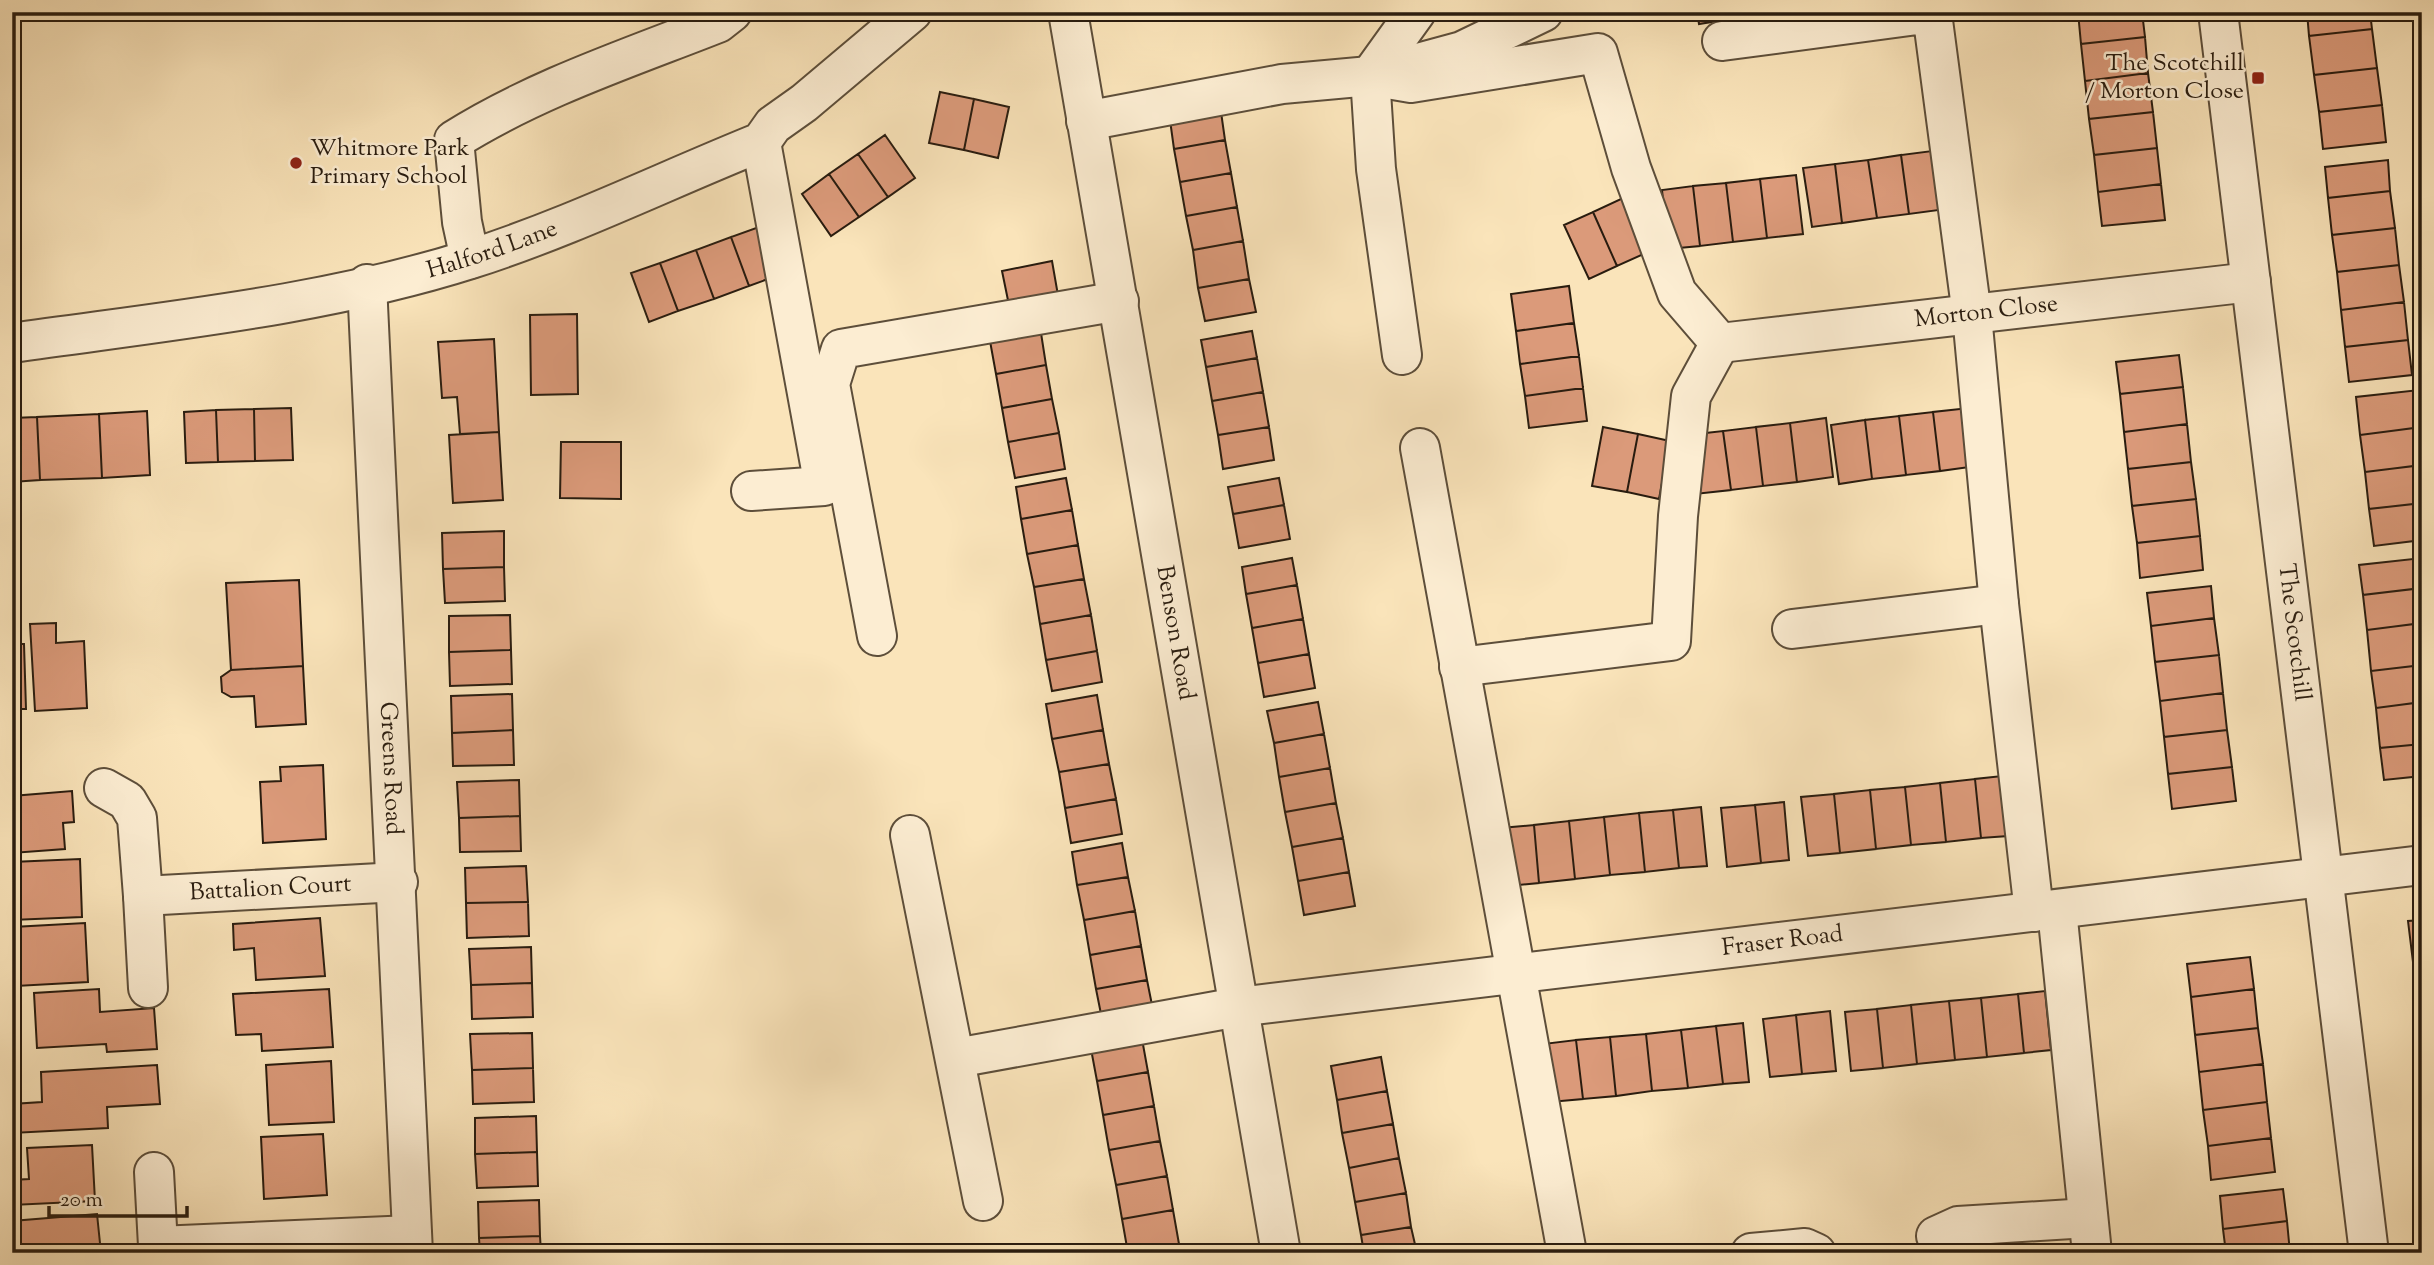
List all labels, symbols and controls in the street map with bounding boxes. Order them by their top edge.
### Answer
place label: The Scotchill / Morton Close [2085,47,2244,109]
marker: The Scotchill / Morton Close [2250,70,2266,86]
place label: Whitmore Park Primary School [310,132,470,194]
marker: Whitmore Park Primary School [288,155,304,171]
street label: Halford Lane [423,212,563,288]
street label: Morton Close [1913,287,2060,338]
street label: The Scotchill [2268,562,2319,704]
street label: Benson Road [1146,563,1203,703]
street label: Greens Road [370,701,410,836]
street label: Battalion Court [189,868,352,910]
street label: Fraser Road [1720,918,1845,966]
scale bar [49,1174,187,1218]
text: 20 m [60,1186,103,1216]

